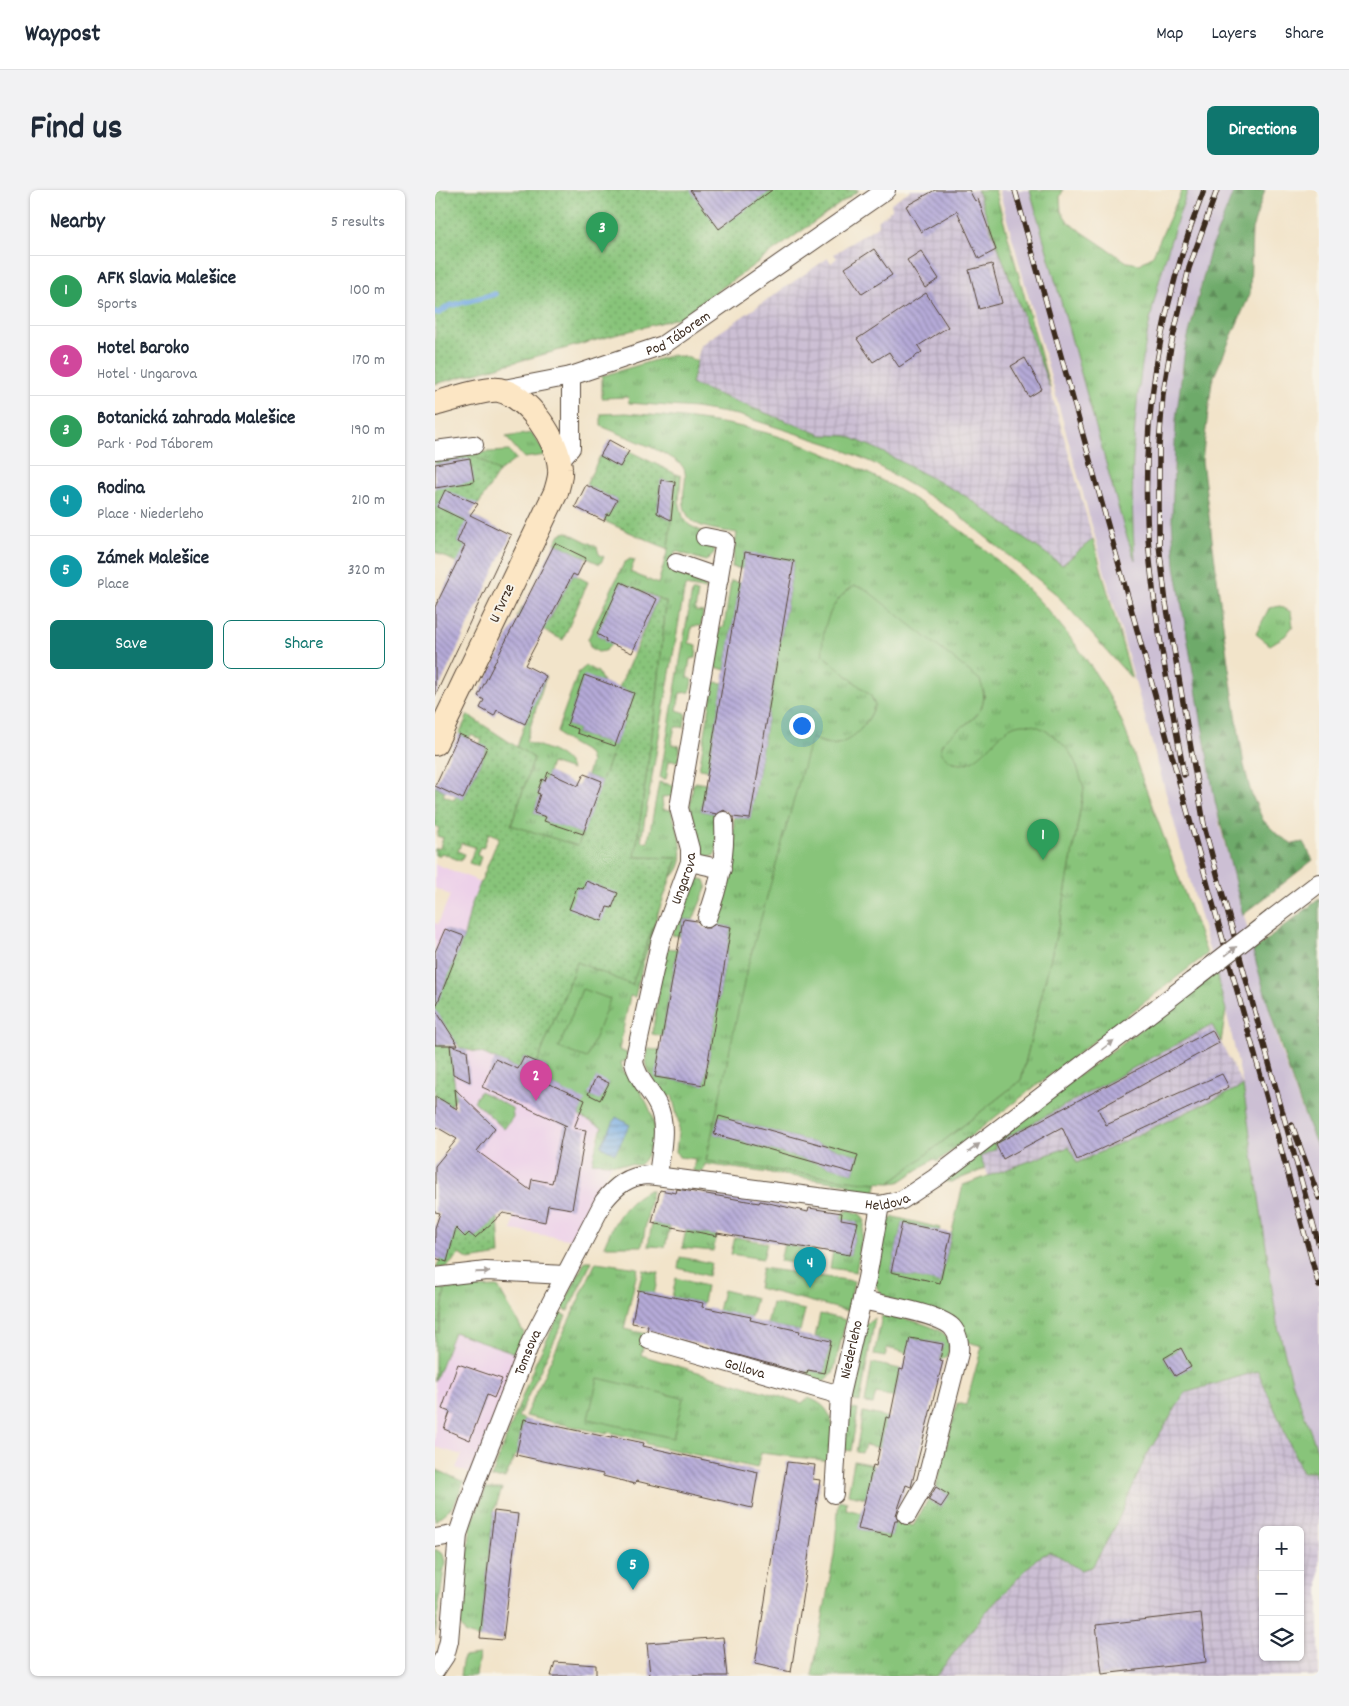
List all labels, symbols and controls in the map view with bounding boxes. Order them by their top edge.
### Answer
text: Waypost [25,18,100,52]
text: Map [1156,22,1183,47]
text: Layers [1211,22,1257,47]
text: Share [1285,22,1324,47]
text: Find us [30,105,122,155]
button: Directions [1207,106,1319,155]
text: Nearby [50,208,105,238]
text: 5 results [331,211,385,234]
pin: 3 [586,212,618,253]
text: AFK Slavia Malešice [97,266,236,293]
text: 1 [64,279,68,302]
text: 100 m [349,279,385,302]
text: Sports [97,293,137,316]
street label: Pod Táborem [643,306,716,363]
text: Hotel Baroko [97,336,189,363]
text: 2 [63,349,70,372]
text: 170 m [352,349,385,372]
text: Hotel · Ungarova [97,363,197,386]
text: Botanická zahrada Malešice [97,406,295,433]
text: 3 [62,419,70,442]
text: 190 m [351,419,385,442]
text: Park · Pod Táborem [97,433,213,456]
text: Rodina [97,476,145,503]
text: 4 [63,489,69,512]
text: 210 m [351,489,385,512]
text: Place · Niederleho [97,503,204,526]
text: Zámek Malešice [97,546,209,573]
text: 5 [62,559,70,582]
text: 320 m [348,559,385,582]
text: Place [97,573,129,596]
street label: U Tvrze [484,580,522,627]
button: Save [50,620,213,669]
button: Share [223,620,385,669]
your location [789,713,815,739]
pin: 1 [1027,819,1059,860]
street label: Ungarova [666,852,703,908]
one-way arrow [1224,946,1238,956]
one-way arrow [1101,1040,1114,1051]
pin: 2 [520,1060,552,1101]
one-way arrow [967,1143,981,1153]
street label: Heldova [864,1188,916,1218]
pin: 4 [794,1247,826,1288]
one-way arrow [476,1268,492,1276]
street label: Niederleho [835,1318,870,1381]
street label: Tomsova [510,1325,549,1379]
street label: Gollova [722,1353,768,1386]
map controls [1259,1526,1304,1661]
button: + [1259,1526,1304,1571]
pin: 5 [617,1549,649,1590]
button: − [1259,1571,1304,1616]
button: layers [1259,1616,1304,1661]

